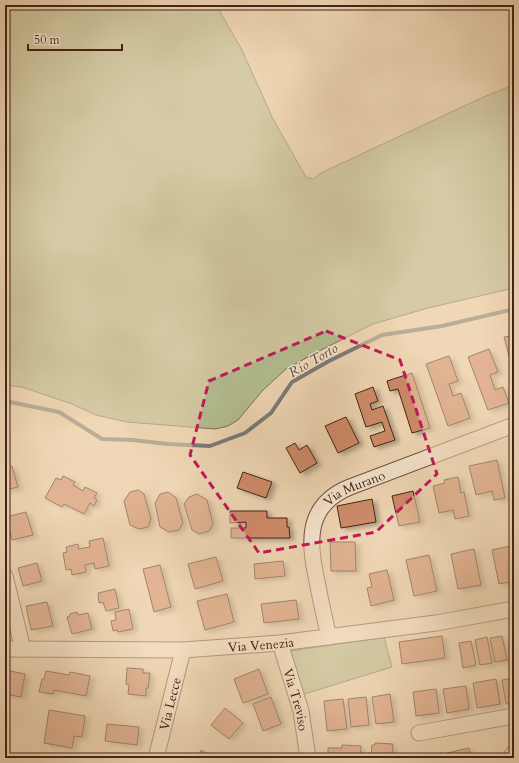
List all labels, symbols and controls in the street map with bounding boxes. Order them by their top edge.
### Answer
scale bar [28,26,122,52]
text: 50 m [34,32,61,48]
water label: Rio Torto [285,338,342,382]
street label: Via Murano [320,467,388,510]
street label: Via Venezia [227,633,295,657]
street label: Via Treviso [278,666,312,732]
street label: Via Lecce [155,675,186,732]

